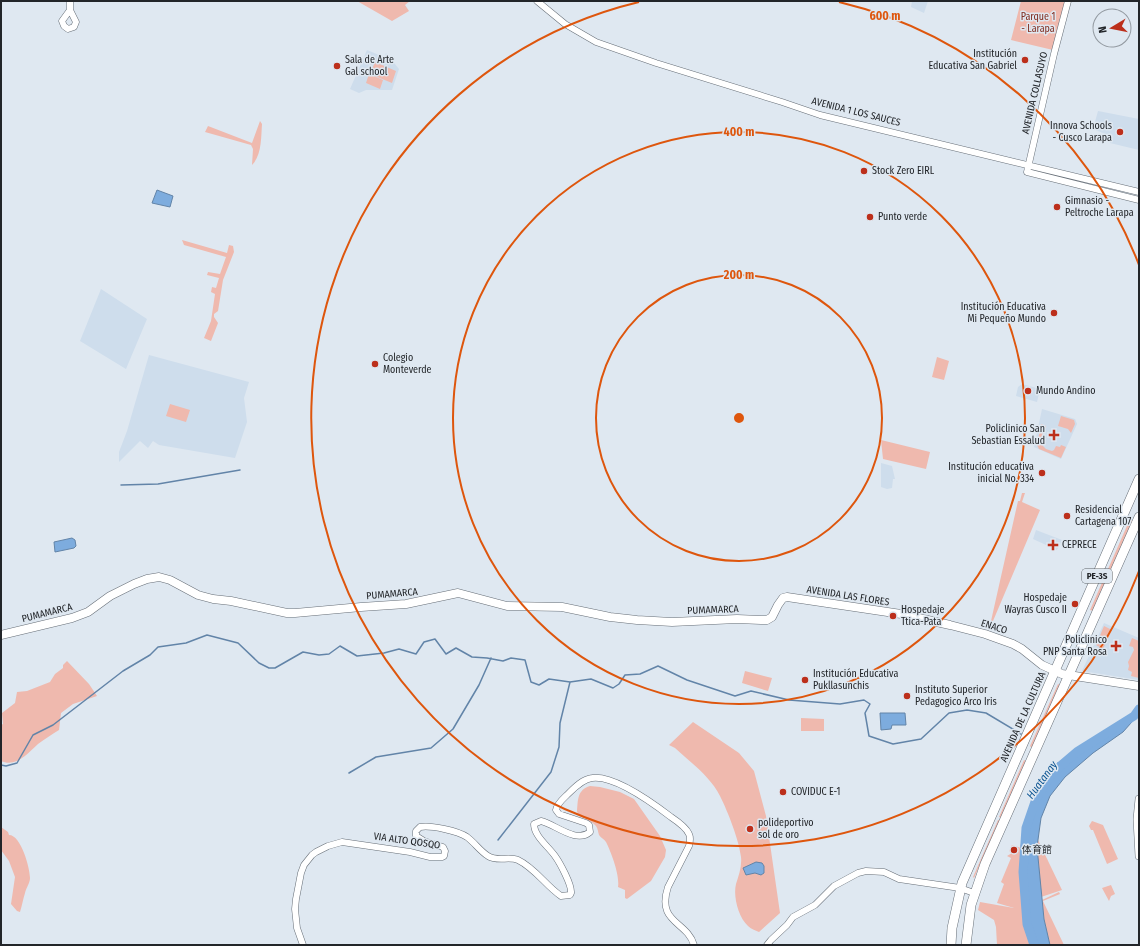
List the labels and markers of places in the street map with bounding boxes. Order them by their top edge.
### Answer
place label: Institución Educativa San Gabriel [928,48,1017,72]
place label: Sala de Arte Gal school [345,54,394,78]
marker: Institución Educativa San Gabriel [1020,55,1030,65]
marker: Sala de Arte Gal school [332,61,342,71]
place label: Innova Schools - Cusco Larapa [1050,120,1112,144]
marker: Innova Schools - Cusco Larapa [1115,127,1125,137]
place label: Stock Zero EIRL [872,165,935,177]
marker: Stock Zero EIRL [859,166,869,176]
place label: Gimnasio - Peltroche Larapa [1065,195,1134,219]
marker: Gimnasio - Peltroche Larapa [1052,202,1062,212]
place label: Punto verde [878,211,927,223]
marker: Punto verde [865,212,875,222]
place label: Institución Educativa Mi Pequeño Mundo [961,301,1046,325]
marker: Institución Educativa Mi Pequeño Mundo [1049,308,1059,318]
place label: Colegio Monteverde [383,352,432,376]
marker: Colegio Monteverde [370,359,380,369]
place label: Mundo Andino [1036,385,1096,397]
marker: Mundo Andino [1023,386,1033,396]
centre of rings [732,411,746,425]
place label: Policlinico San Sebastian Essalud [971,423,1045,447]
marker: Policlinico San Sebastian Essalud [1048,429,1060,441]
place label: Institución educativa inicial No. 334 [948,461,1034,485]
marker: Institución educativa inicial No. 334 [1037,468,1047,478]
place label: Residencial Cartagena 107 [1075,504,1131,528]
marker: Residencial Cartagena 107 [1062,511,1072,521]
marker: CEPRECE [1047,539,1059,551]
place label: CEPRECE [1062,539,1097,551]
place label: Hospedaje Wayras Cusco II [1005,592,1067,616]
marker: Hospedaje Wayras Cusco II [1070,599,1080,609]
place label: Hospedaje Ttica-Pata [901,604,945,628]
marker: Hospedaje Ttica-Pata [888,611,898,621]
place label: Policlinico PNP Santa Rosa [1043,634,1107,658]
marker: Policlinico PNP Santa Rosa [1110,640,1122,652]
place label: Institución Educativa Pukllasunchis [813,668,898,692]
marker: Institución Educativa Pukllasunchis [800,675,810,685]
place label: Instituto Superior Pedagogico Arco Iris [915,684,997,708]
marker: Instituto Superior Pedagogico Arco Iris [902,691,912,701]
place label: COVIDUC E-1 [791,786,840,798]
marker: COVIDUC E-1 [778,787,788,797]
place label: polideportivo sol de oro [758,817,814,841]
marker: polideportivo sol de oro [745,824,755,834]
place label: 体育館 [1022,844,1052,856]
marker: 体育館 [1009,845,1019,855]

